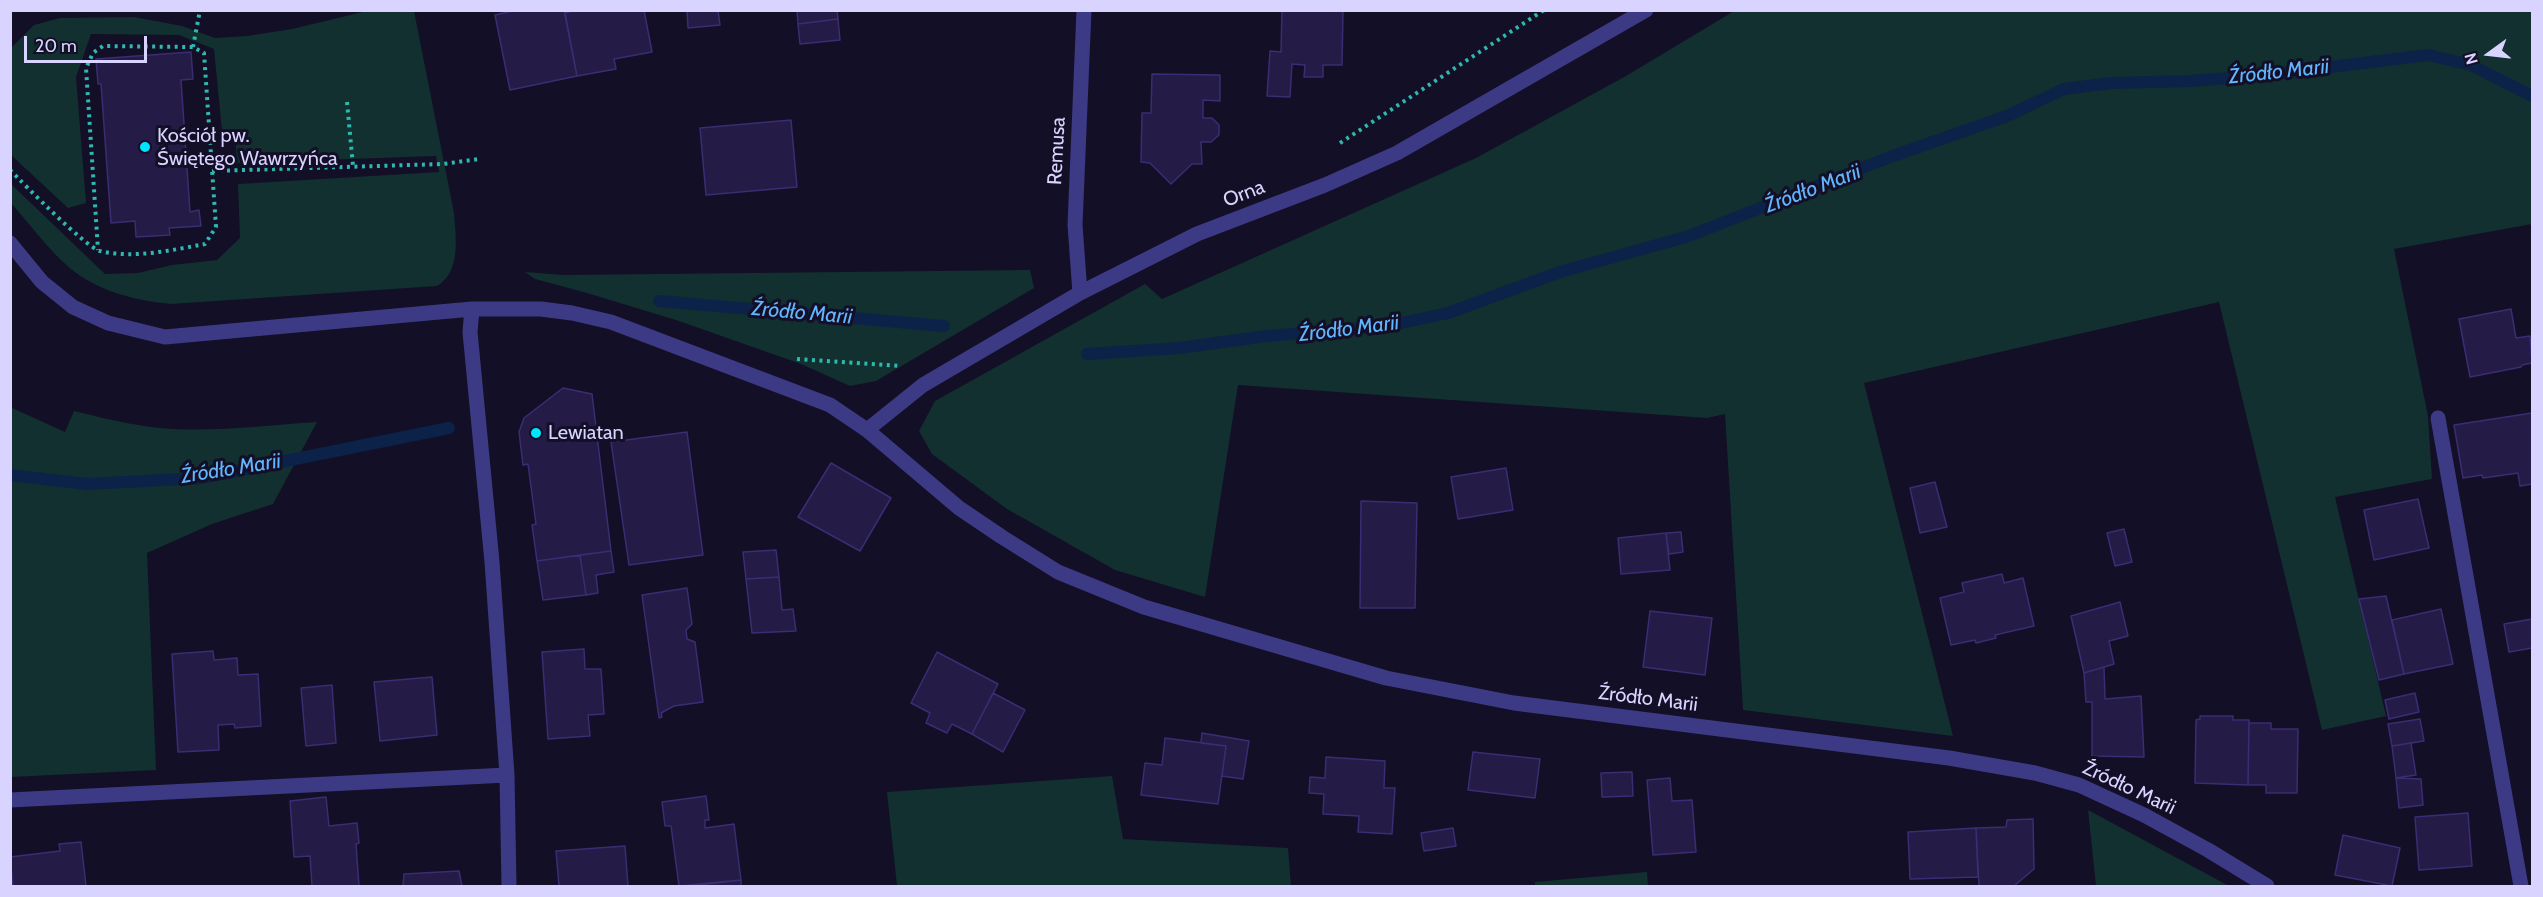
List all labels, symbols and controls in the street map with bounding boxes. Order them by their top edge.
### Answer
scale bar [27,24,150,62]
north arrow [2459,24,2519,84]
text: 20 m [35,35,77,57]
text: N [2460,51,2482,67]
water label: Źródło Marii [2228,54,2330,90]
street label: Remusa [1043,117,1071,185]
place label: Kościół pw. Świętego Wawrzyńca [157,124,338,171]
marker: Kościół pw. Świętego Wawrzyńca [138,140,152,154]
water label: Źródło Marii [1761,159,1865,219]
street label: Orna [1220,175,1268,213]
water label: Źródło Marii [751,296,853,330]
water label: Źródło Marii [1297,310,1401,348]
place label: Lewiatan [548,421,624,445]
marker: Lewiatan [529,426,543,440]
water label: Źródło Marii [179,449,283,489]
street label: Źródło Marii [1597,681,1699,717]
street label: Źródło Marii [2079,756,2179,820]

